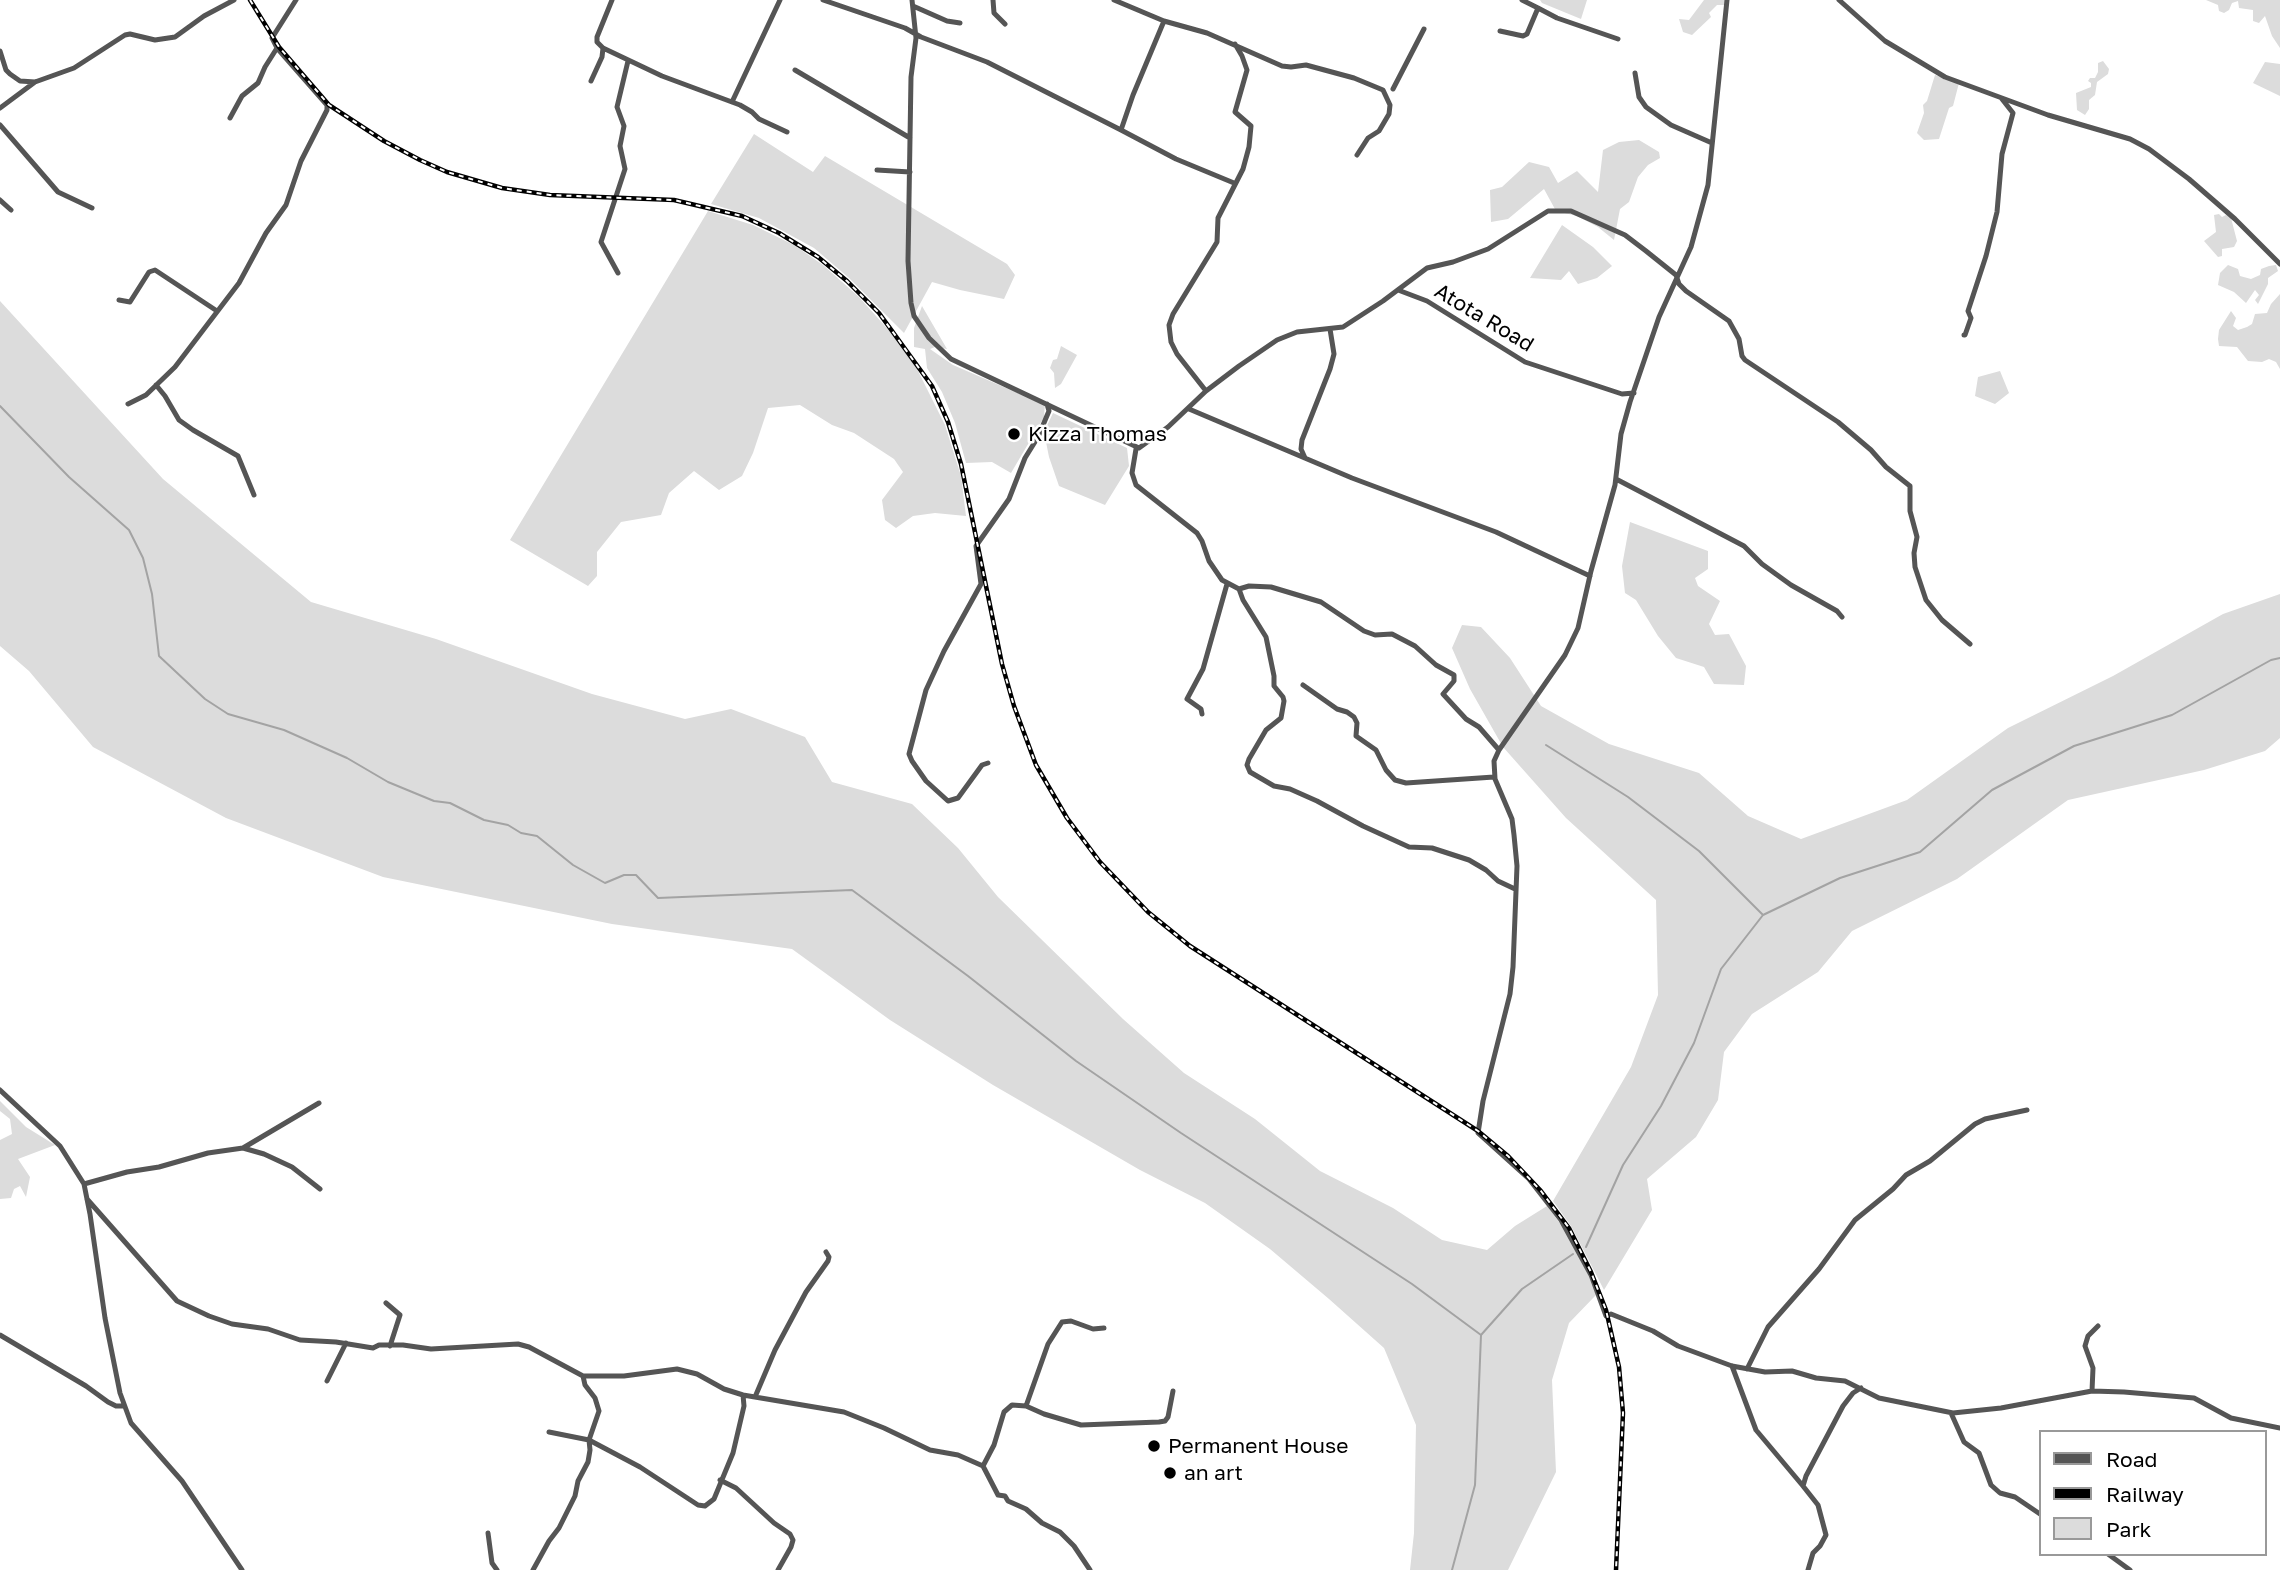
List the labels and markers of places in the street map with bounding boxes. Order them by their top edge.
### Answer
place label: Kizza Thomas [1028,421,1167,447]
marker: Kizza Thomas [1006,426,1022,442]
place label: Permanent House [1168,1433,1348,1459]
marker: Permanent House [1146,1438,1162,1454]
place label: an art [1184,1460,1243,1486]
marker: an art [1162,1465,1178,1481]

